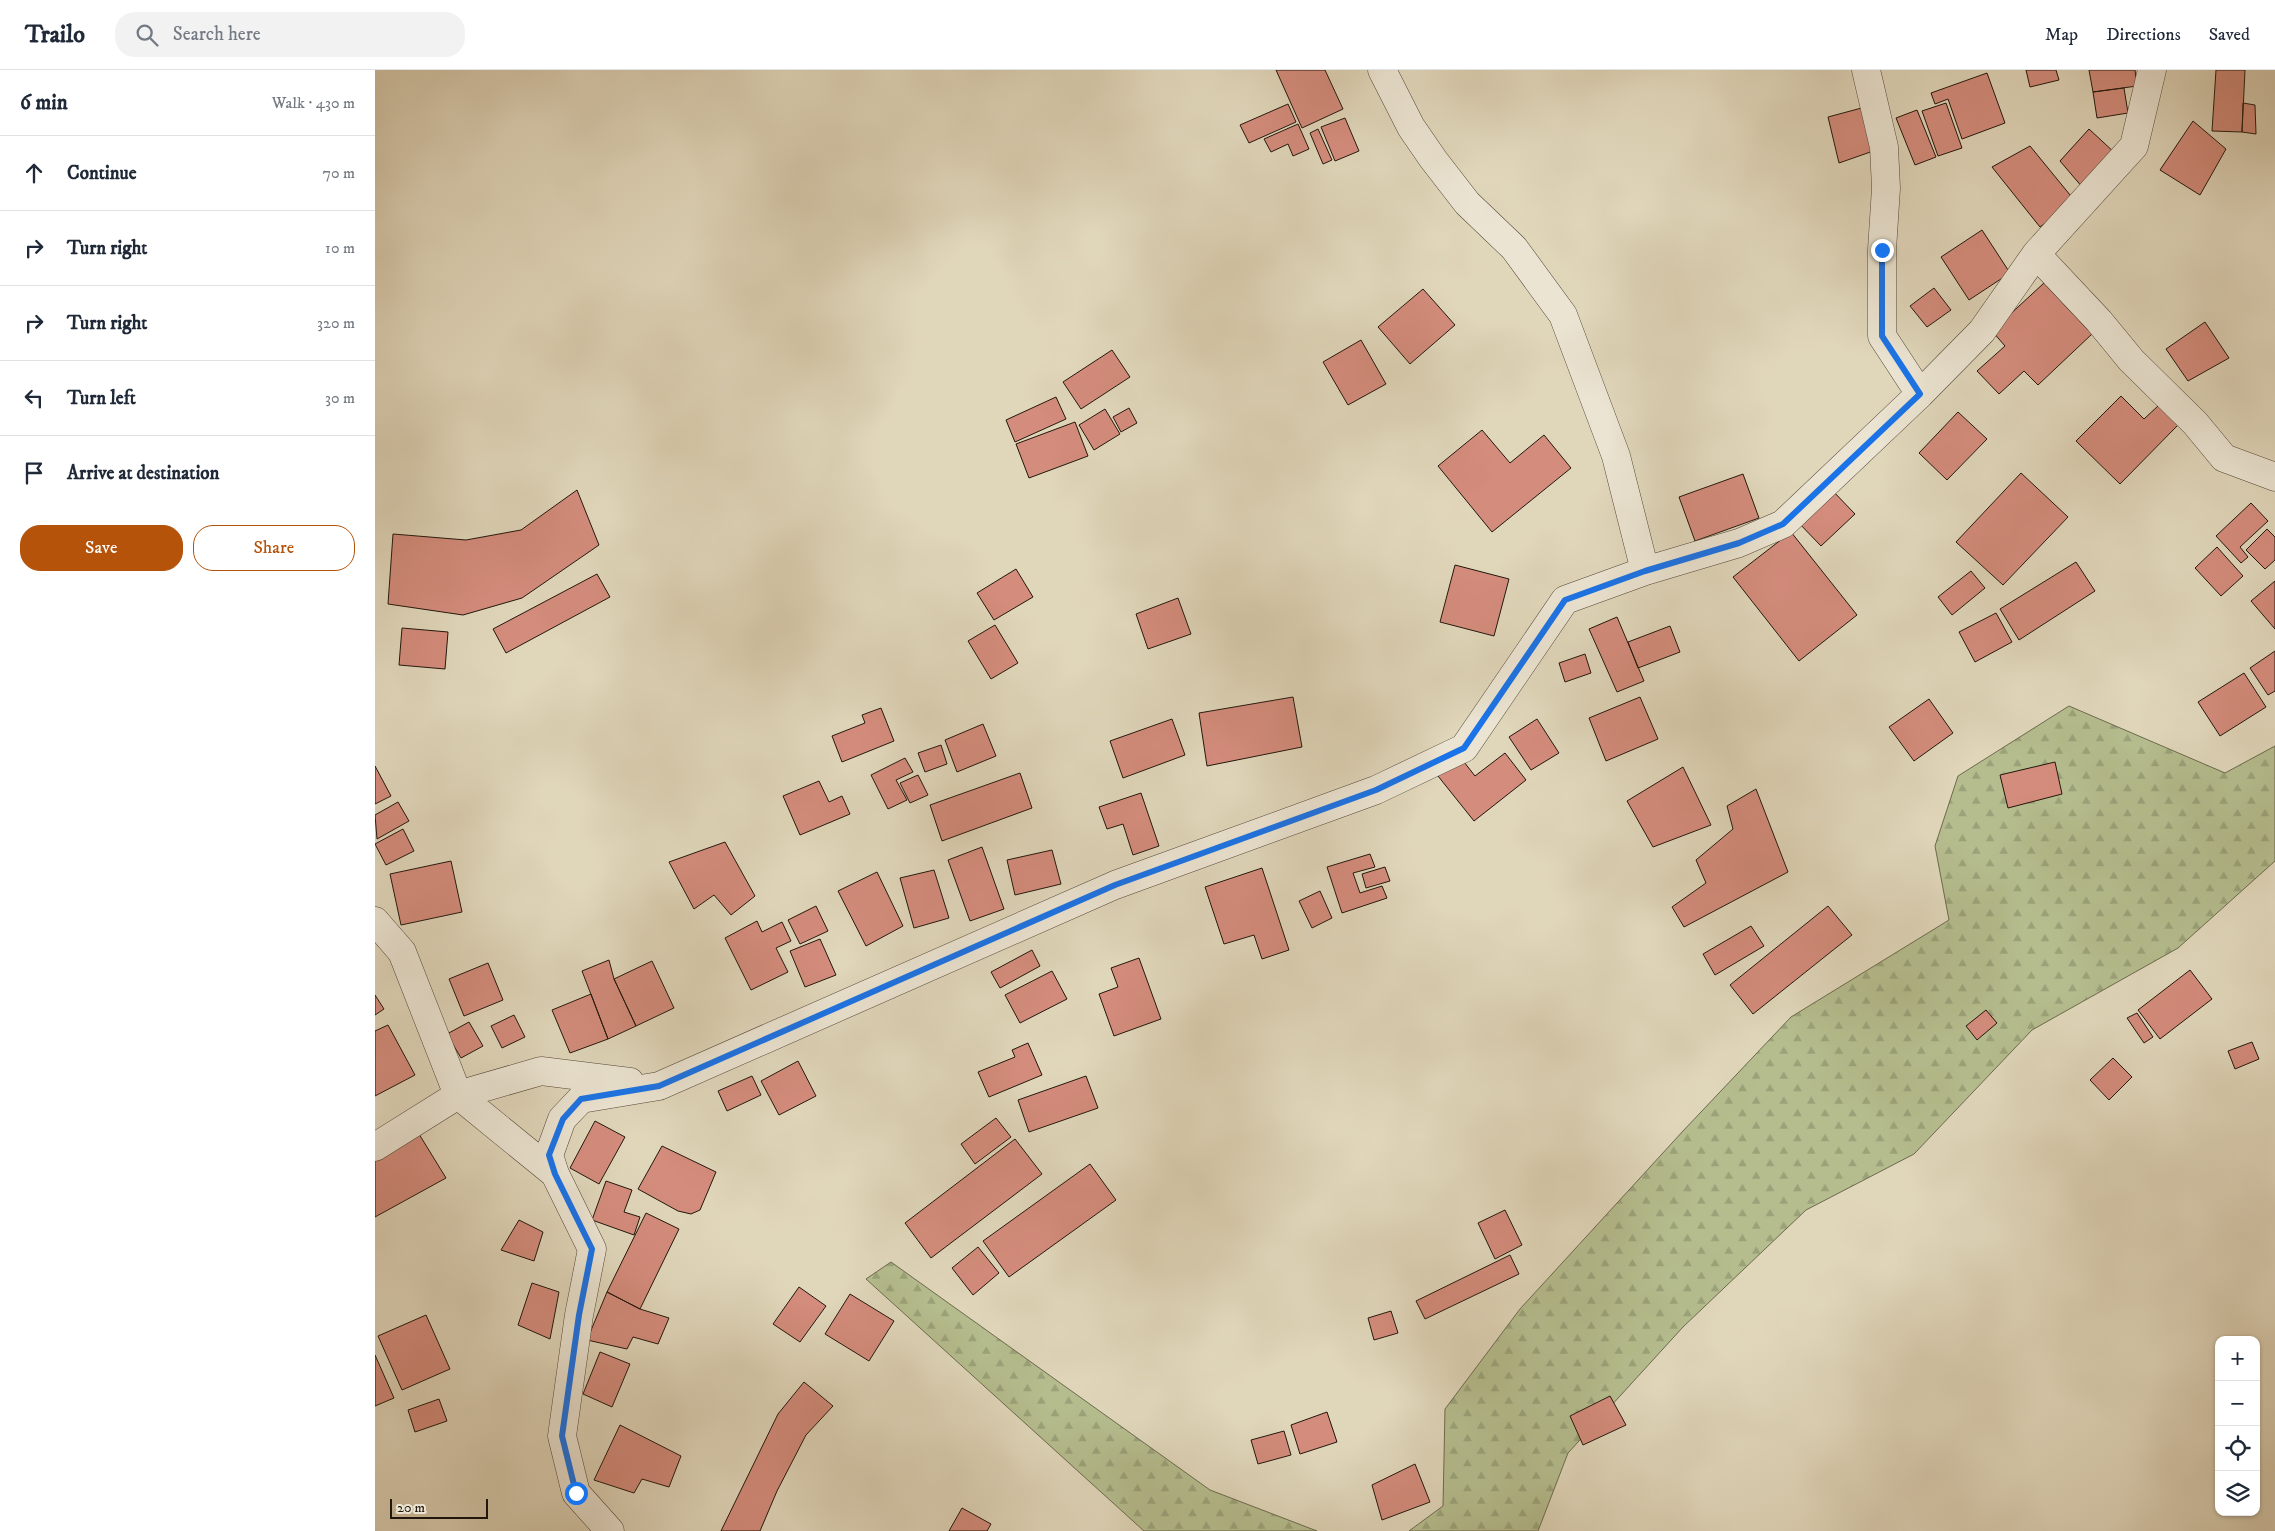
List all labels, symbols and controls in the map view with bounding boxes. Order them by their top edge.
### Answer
search box [115,12,465,57]
text: Trailo [25,20,85,50]
icon: search [133,21,161,49]
text: Search here [173,23,261,46]
text: Map [2045,24,2078,46]
text: Directions [2106,24,2181,46]
text: Saved [2209,24,2250,46]
text: 6 min [20,90,68,116]
text: Walk · 430 m [272,93,355,113]
icon: ahead [20,159,48,187]
text: Continue [67,162,137,185]
text: 70 m [323,163,355,183]
icon: right [20,234,48,262]
text: Turn right [67,237,147,260]
text: 10 m [325,238,355,258]
route end [1871,239,1894,262]
icon: right [20,309,48,337]
text: Turn right [67,312,147,335]
text: 320 m [317,313,355,333]
icon: left [20,384,48,412]
text: Turn left [67,387,136,410]
text: 30 m [325,388,355,408]
icon: arrive [20,459,48,487]
text: Arrive at destination [67,462,219,485]
button: Save [20,525,183,571]
button: Share [193,525,355,571]
map controls [2215,1336,2260,1516]
button: + [2215,1336,2260,1381]
button: − [2215,1381,2260,1426]
button: locate [2215,1426,2260,1471]
button: layers [2215,1471,2260,1516]
route start [565,1482,588,1505]
scale bar [390,1496,487,1519]
text: 20 m [397,1499,425,1517]

